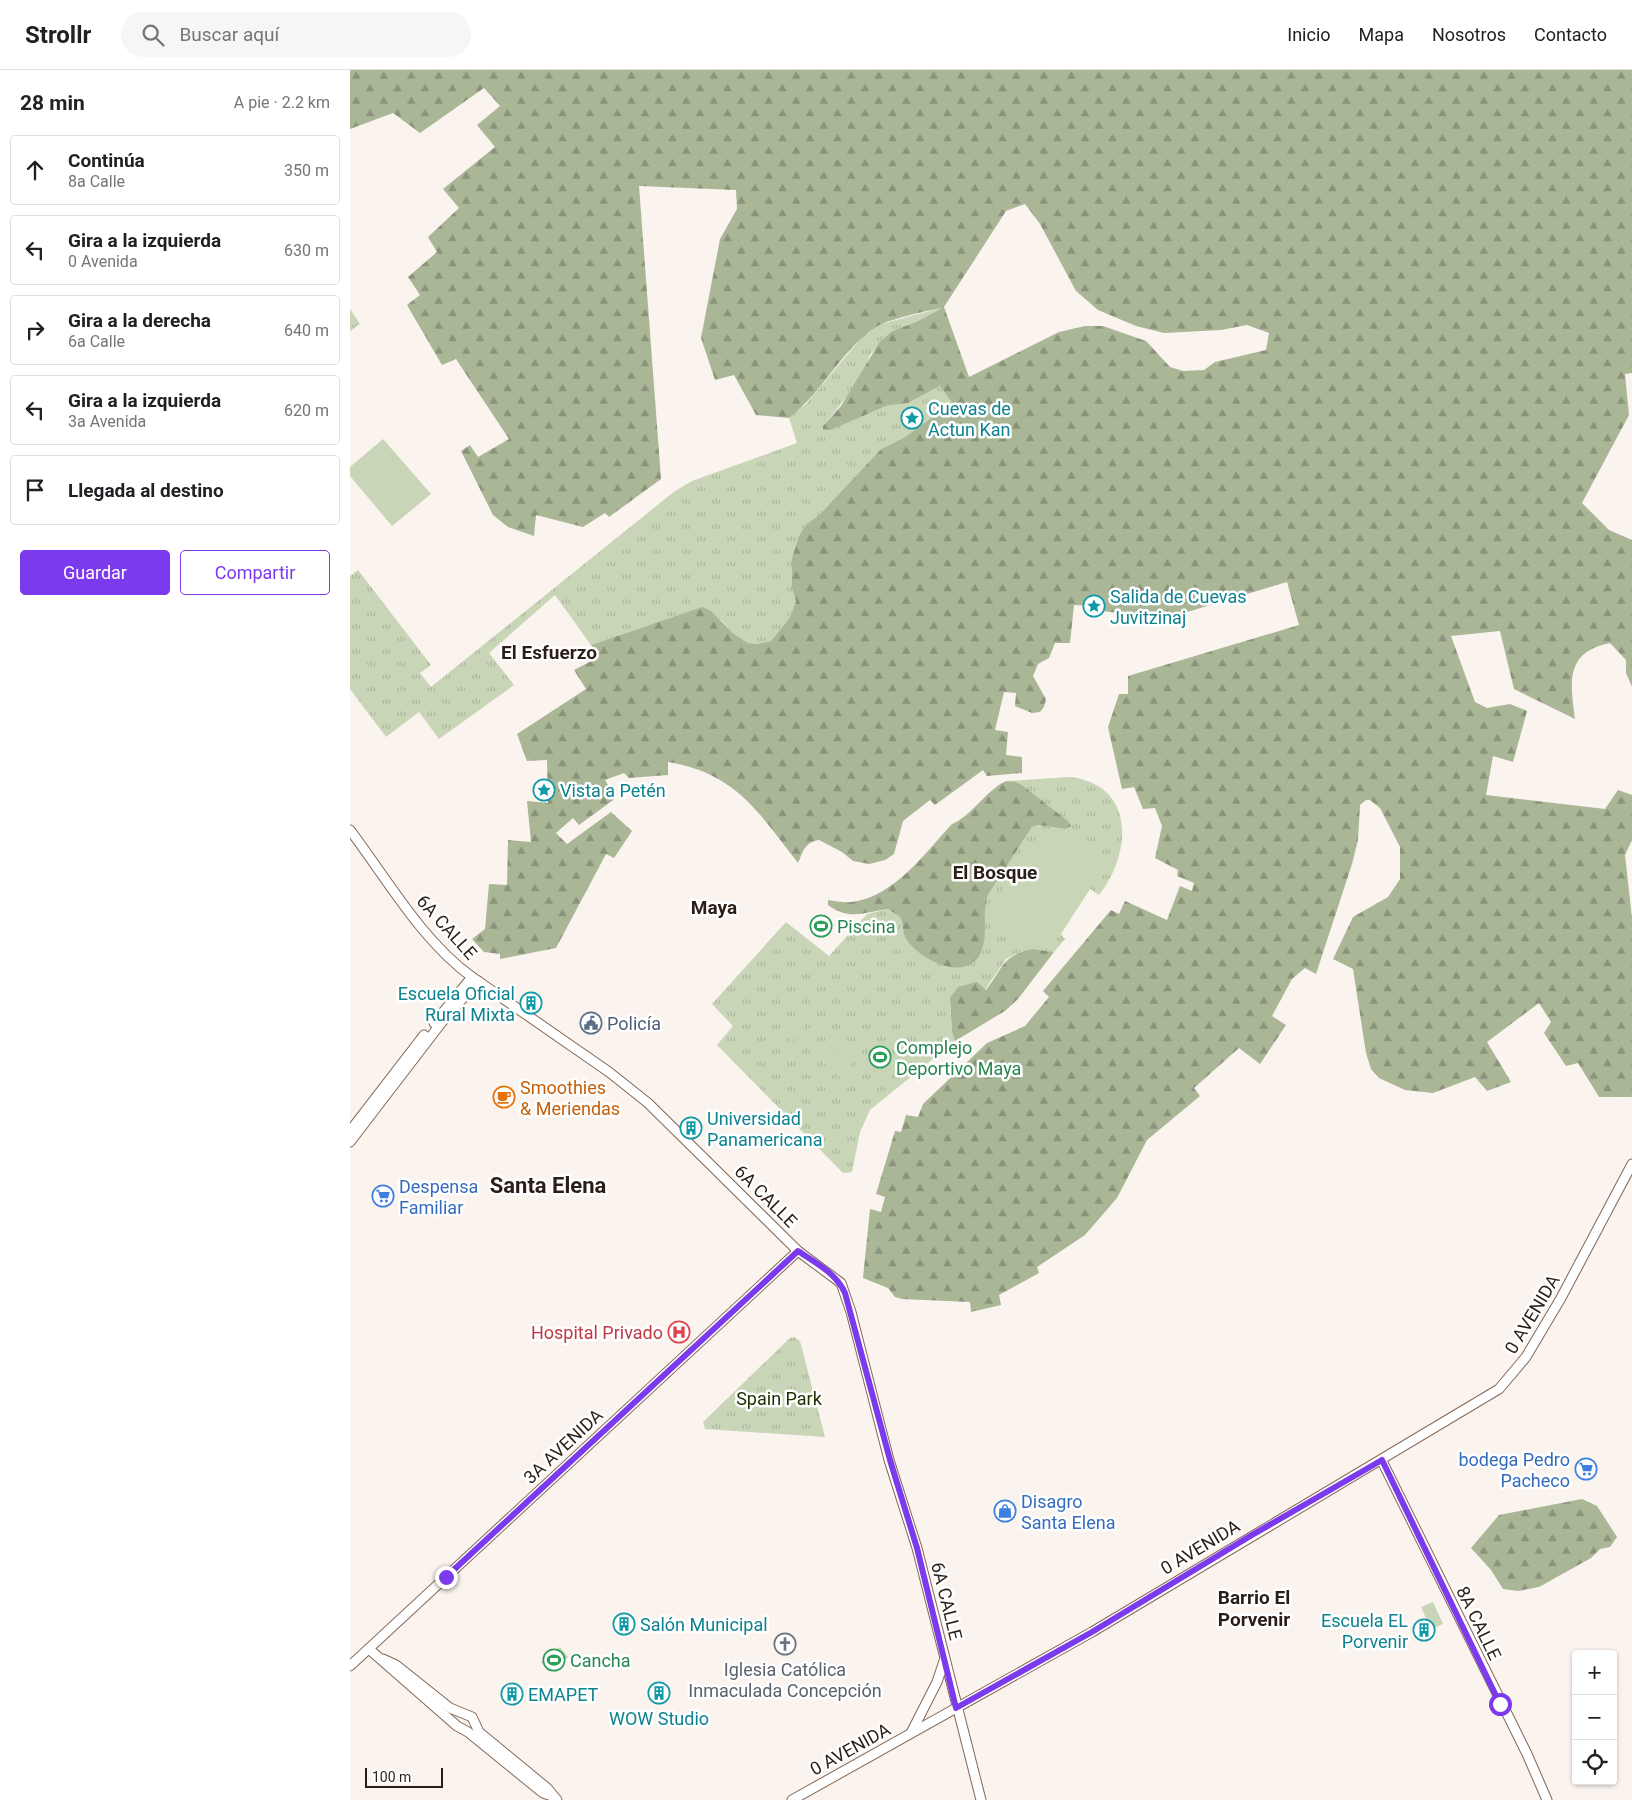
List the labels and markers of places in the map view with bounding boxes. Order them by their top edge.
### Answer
place label: Cuevas de Actun Kan [928,398,1011,440]
place icon: Cuevas de Actun Kan [900,406,924,430]
place label: Salida de Cuevas Juvitzinaj [1110,586,1247,628]
place icon: Salida de Cuevas Juvitzinaj [1082,594,1106,618]
place icon: Vista a Petén [532,778,556,802]
place label: Vista a Petén [560,780,666,801]
sports icon: Piscina [809,914,833,938]
place label: Piscina [837,916,896,937]
place label: Escuela Oficial Rural Mixta [398,983,515,1025]
building icon: Escuela Oficial Rural Mixta [519,991,543,1015]
public building icon: Policía [579,1011,603,1035]
place label: Policía [607,1013,661,1034]
place label: Complejo Deportivo Maya [896,1037,1021,1079]
sports icon: Complejo Deportivo Maya [868,1045,892,1069]
place label: Smoothies & Meriendas [520,1077,620,1119]
cafe icon: Smoothies & Meriendas [492,1085,516,1109]
place label: Universidad Panamericana [707,1108,823,1150]
building icon: Universidad Panamericana [679,1116,703,1140]
place label: Despensa Familiar [399,1176,478,1218]
supermarket icon: Despensa Familiar [371,1184,395,1208]
hospital icon: Hospital Privado [667,1320,691,1344]
place label: Hospital Privado [531,1322,663,1343]
place label: bodega Pedro Pacheco [1458,1449,1570,1491]
supermarket icon: bodega Pedro Pacheco [1574,1457,1598,1481]
place label: Disagro Santa Elena [1021,1491,1115,1533]
shop icon: Disagro Santa Elena [993,1499,1017,1523]
place label: Escuela EL Porvenir [1321,1610,1408,1652]
building icon: Salón Municipal [612,1612,636,1636]
place label: Salón Municipal [640,1614,768,1635]
building icon: Escuela EL Porvenir [1412,1618,1436,1642]
church icon: Iglesia Católica Inmaculada Concepción [773,1632,797,1656]
sports icon: Cancha [542,1648,566,1672]
place label: Cancha [570,1650,631,1671]
place label: Iglesia Católica Inmaculada Concepción [688,1659,882,1701]
building icon: WOW Studio [647,1681,671,1705]
building icon: EMAPET [500,1682,524,1706]
place label: EMAPET [528,1684,599,1705]
place label: WOW Studio [609,1708,709,1729]

